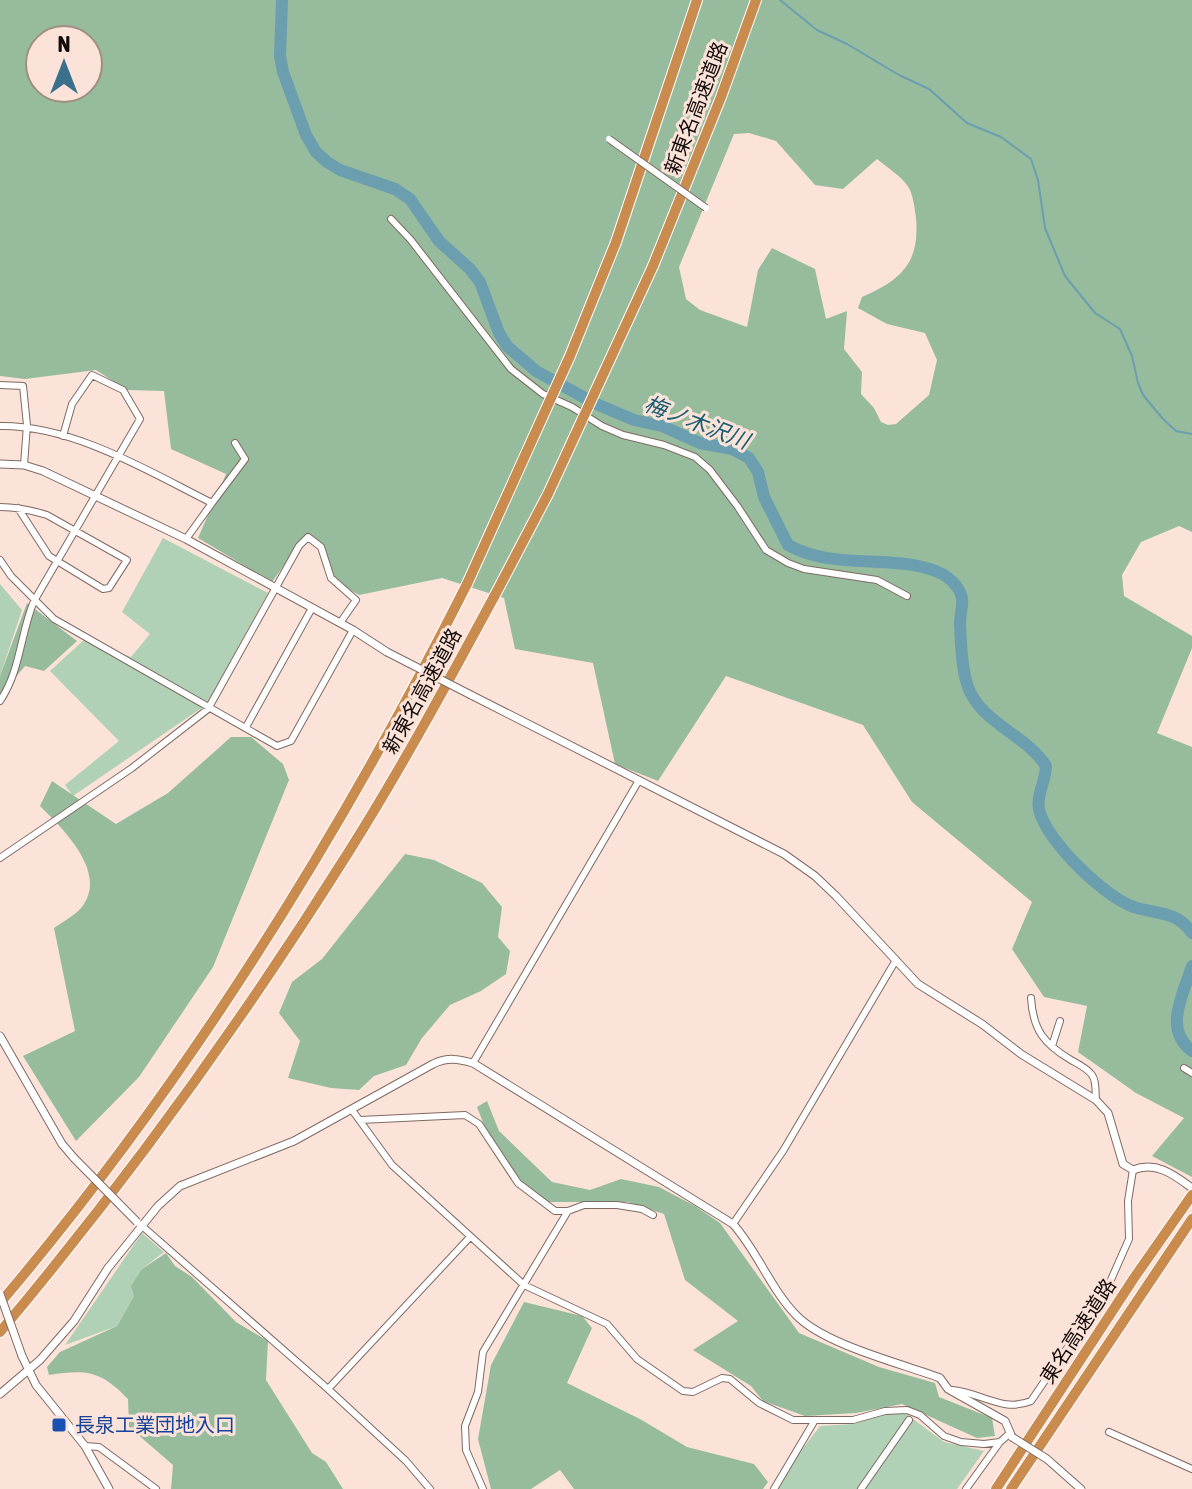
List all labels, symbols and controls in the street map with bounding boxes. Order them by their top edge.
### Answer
north arrow [24,24,104,104]
text: N [58,31,70,57]
street label: 新東名高速道路 [660,38,731,177]
water label: 梅ノ木沢川 [641,390,755,455]
street label: 新東名高速道路 [378,624,466,758]
street label: 東名高速道路 [1035,1274,1120,1387]
place label: 長泉工業団地入口 [75,1413,235,1436]
marker: 長泉工業団地入口 [50,1416,68,1434]

